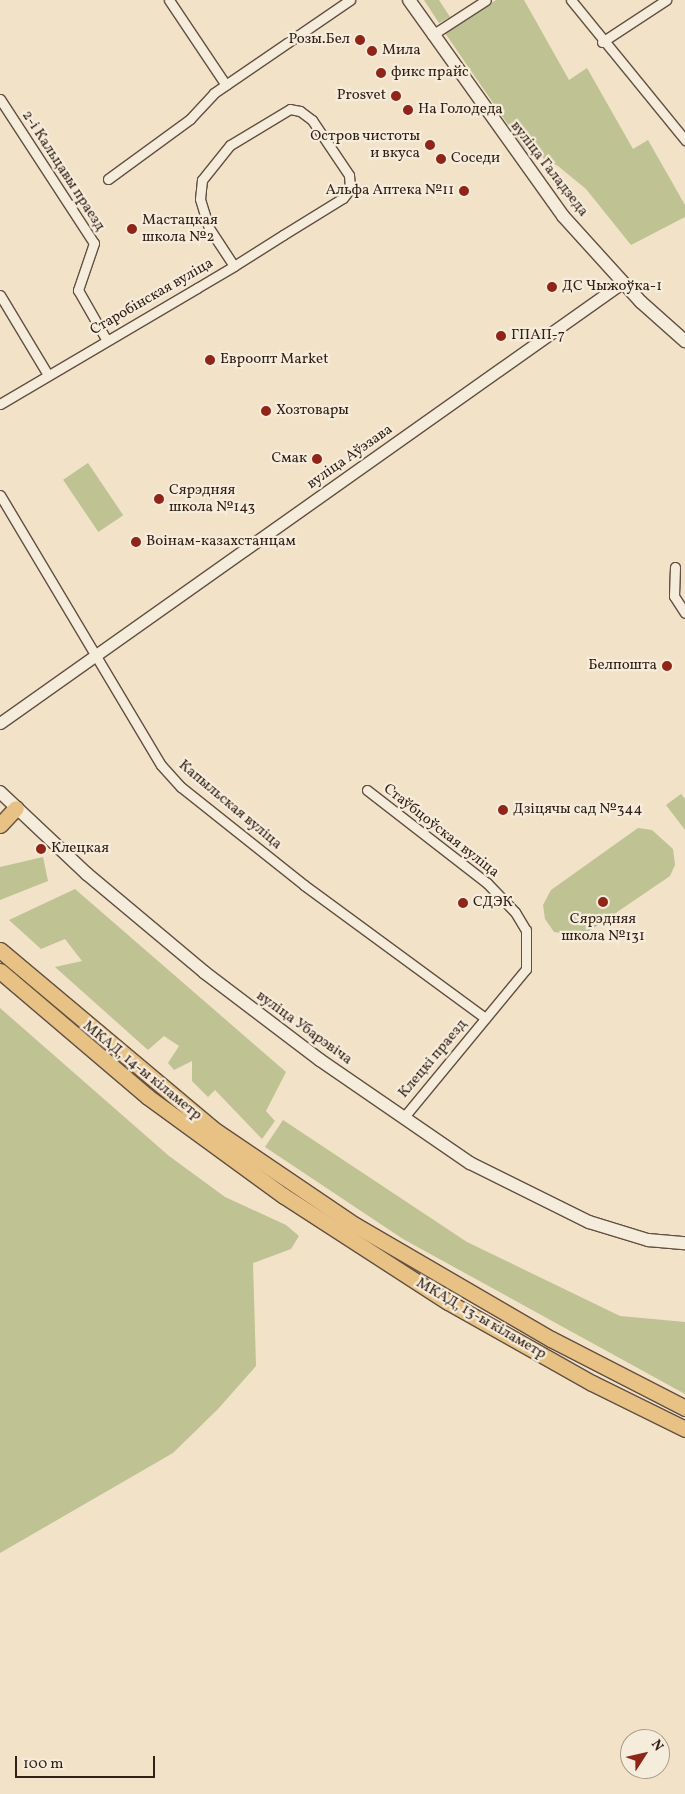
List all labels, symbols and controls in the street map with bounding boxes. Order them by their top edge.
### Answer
place label: Розы.Бел [288,31,350,49]
marker: Розы.Бел [354,34,366,46]
place label: Мила [382,42,421,60]
marker: Мила [366,45,378,57]
place label: фикс прайс [391,64,469,82]
marker: фикс прайс [375,67,387,79]
place label: Prosvet [337,87,386,105]
marker: Prosvet [390,90,402,102]
place label: На Голодеда [418,101,503,119]
marker: На Голодеда [402,104,414,116]
street label: 2-і Кальцавы праезд [17,107,109,235]
street label: вуліца Галадзеда [506,118,592,220]
place label: Остров чистоты и вкуса [310,127,420,162]
marker: Остров чистоты и вкуса [424,139,436,151]
place label: Соседи [451,150,500,168]
marker: Соседи [435,153,447,165]
place label: Альфа Аптека №11 [326,182,454,200]
marker: Альфа Аптека №11 [458,185,470,197]
place label: Мастацкая школа №2 [142,211,218,246]
marker: Мастацкая школа №2 [126,223,138,235]
street label: Старобінская вуліца [87,254,217,340]
place label: ДС Чыжоўка-1 [562,278,662,296]
marker: ДС Чыжоўка-1 [546,281,558,293]
place label: ГПАП-7 [511,327,565,345]
marker: ГПАП-7 [495,330,507,342]
place label: Евроопт Market [220,351,328,369]
marker: Евроопт Market [204,354,216,366]
place label: Хозтовары [276,402,349,420]
marker: Хозтовары [260,405,272,417]
street label: вуліца Аўэзава [304,421,396,493]
place label: Смак [271,450,307,468]
marker: Смак [311,453,323,465]
place label: Сярэдняя школа №143 [169,481,255,516]
marker: Сярэдняя школа №143 [153,493,165,505]
place label: Воінам-казахстанцам [146,533,296,551]
marker: Воінам-казахстанцам [130,536,142,548]
place label: Белпошта [588,657,657,675]
marker: Белпошта [661,660,673,672]
street label: Капыльская вуліца [175,756,285,854]
street label: Стаўбцоўская вуліца [380,780,502,882]
place label: Дзіцячы сад №344 [513,801,642,819]
marker: Дзіцячы сад №344 [497,804,509,816]
place label: Клецкая [51,840,109,858]
marker: Клецкая [35,843,47,855]
place label: СДЭК [473,894,513,912]
marker: Сярэдняя школа №131 [597,896,609,908]
marker: СДЭК [457,897,469,909]
place label: Сярэдняя школа №131 [561,910,645,945]
street label: вуліца Убарэвіча [253,987,355,1069]
street label: Клецкі праезд [395,1016,471,1102]
street label: МКАД, 14-ы кіламетр [79,1017,205,1125]
street label: МКАД, 13-ы кіламетр [413,1274,549,1364]
north arrow [620,1729,670,1779]
text: N [646,1736,668,1755]
scale bar [18,1746,158,1778]
text: 100 m [23,1754,63,1775]

